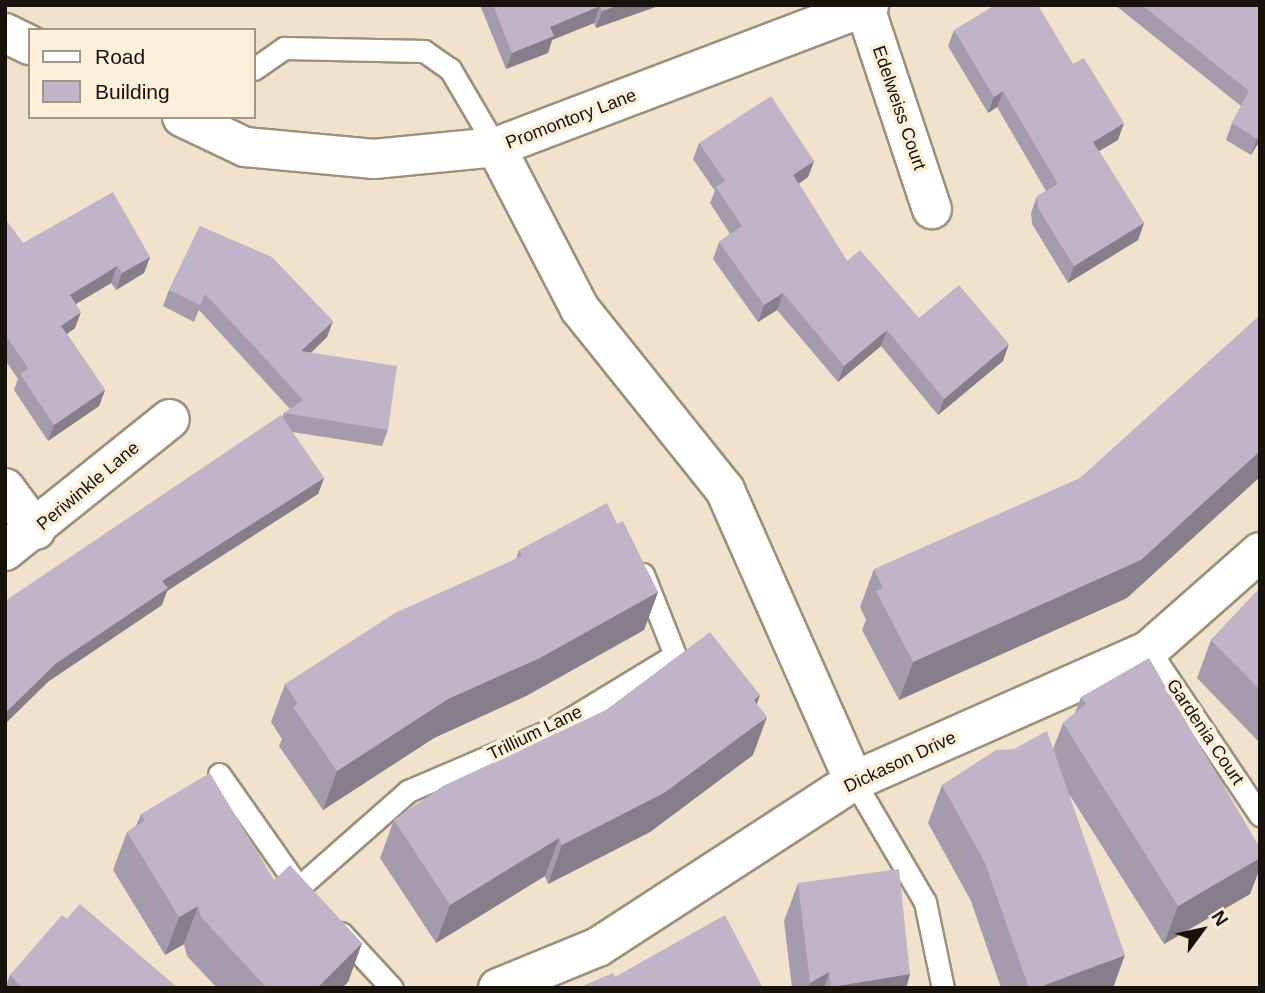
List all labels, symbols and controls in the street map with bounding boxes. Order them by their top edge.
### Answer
legend [28,28,256,119]
street label: Edelweiss Court [868,43,930,173]
text: Road [95,45,145,68]
text: Building [95,80,170,103]
street label: Promontory Lane [503,84,639,154]
street label: Periwinkle Lane [32,437,144,535]
street label: Gardenia Court [1162,675,1248,789]
street label: Trillium Lane [484,701,586,765]
street label: Dickason Drive [841,727,959,797]
north arrow [1167,895,1237,965]
text: N [1207,907,1233,930]

